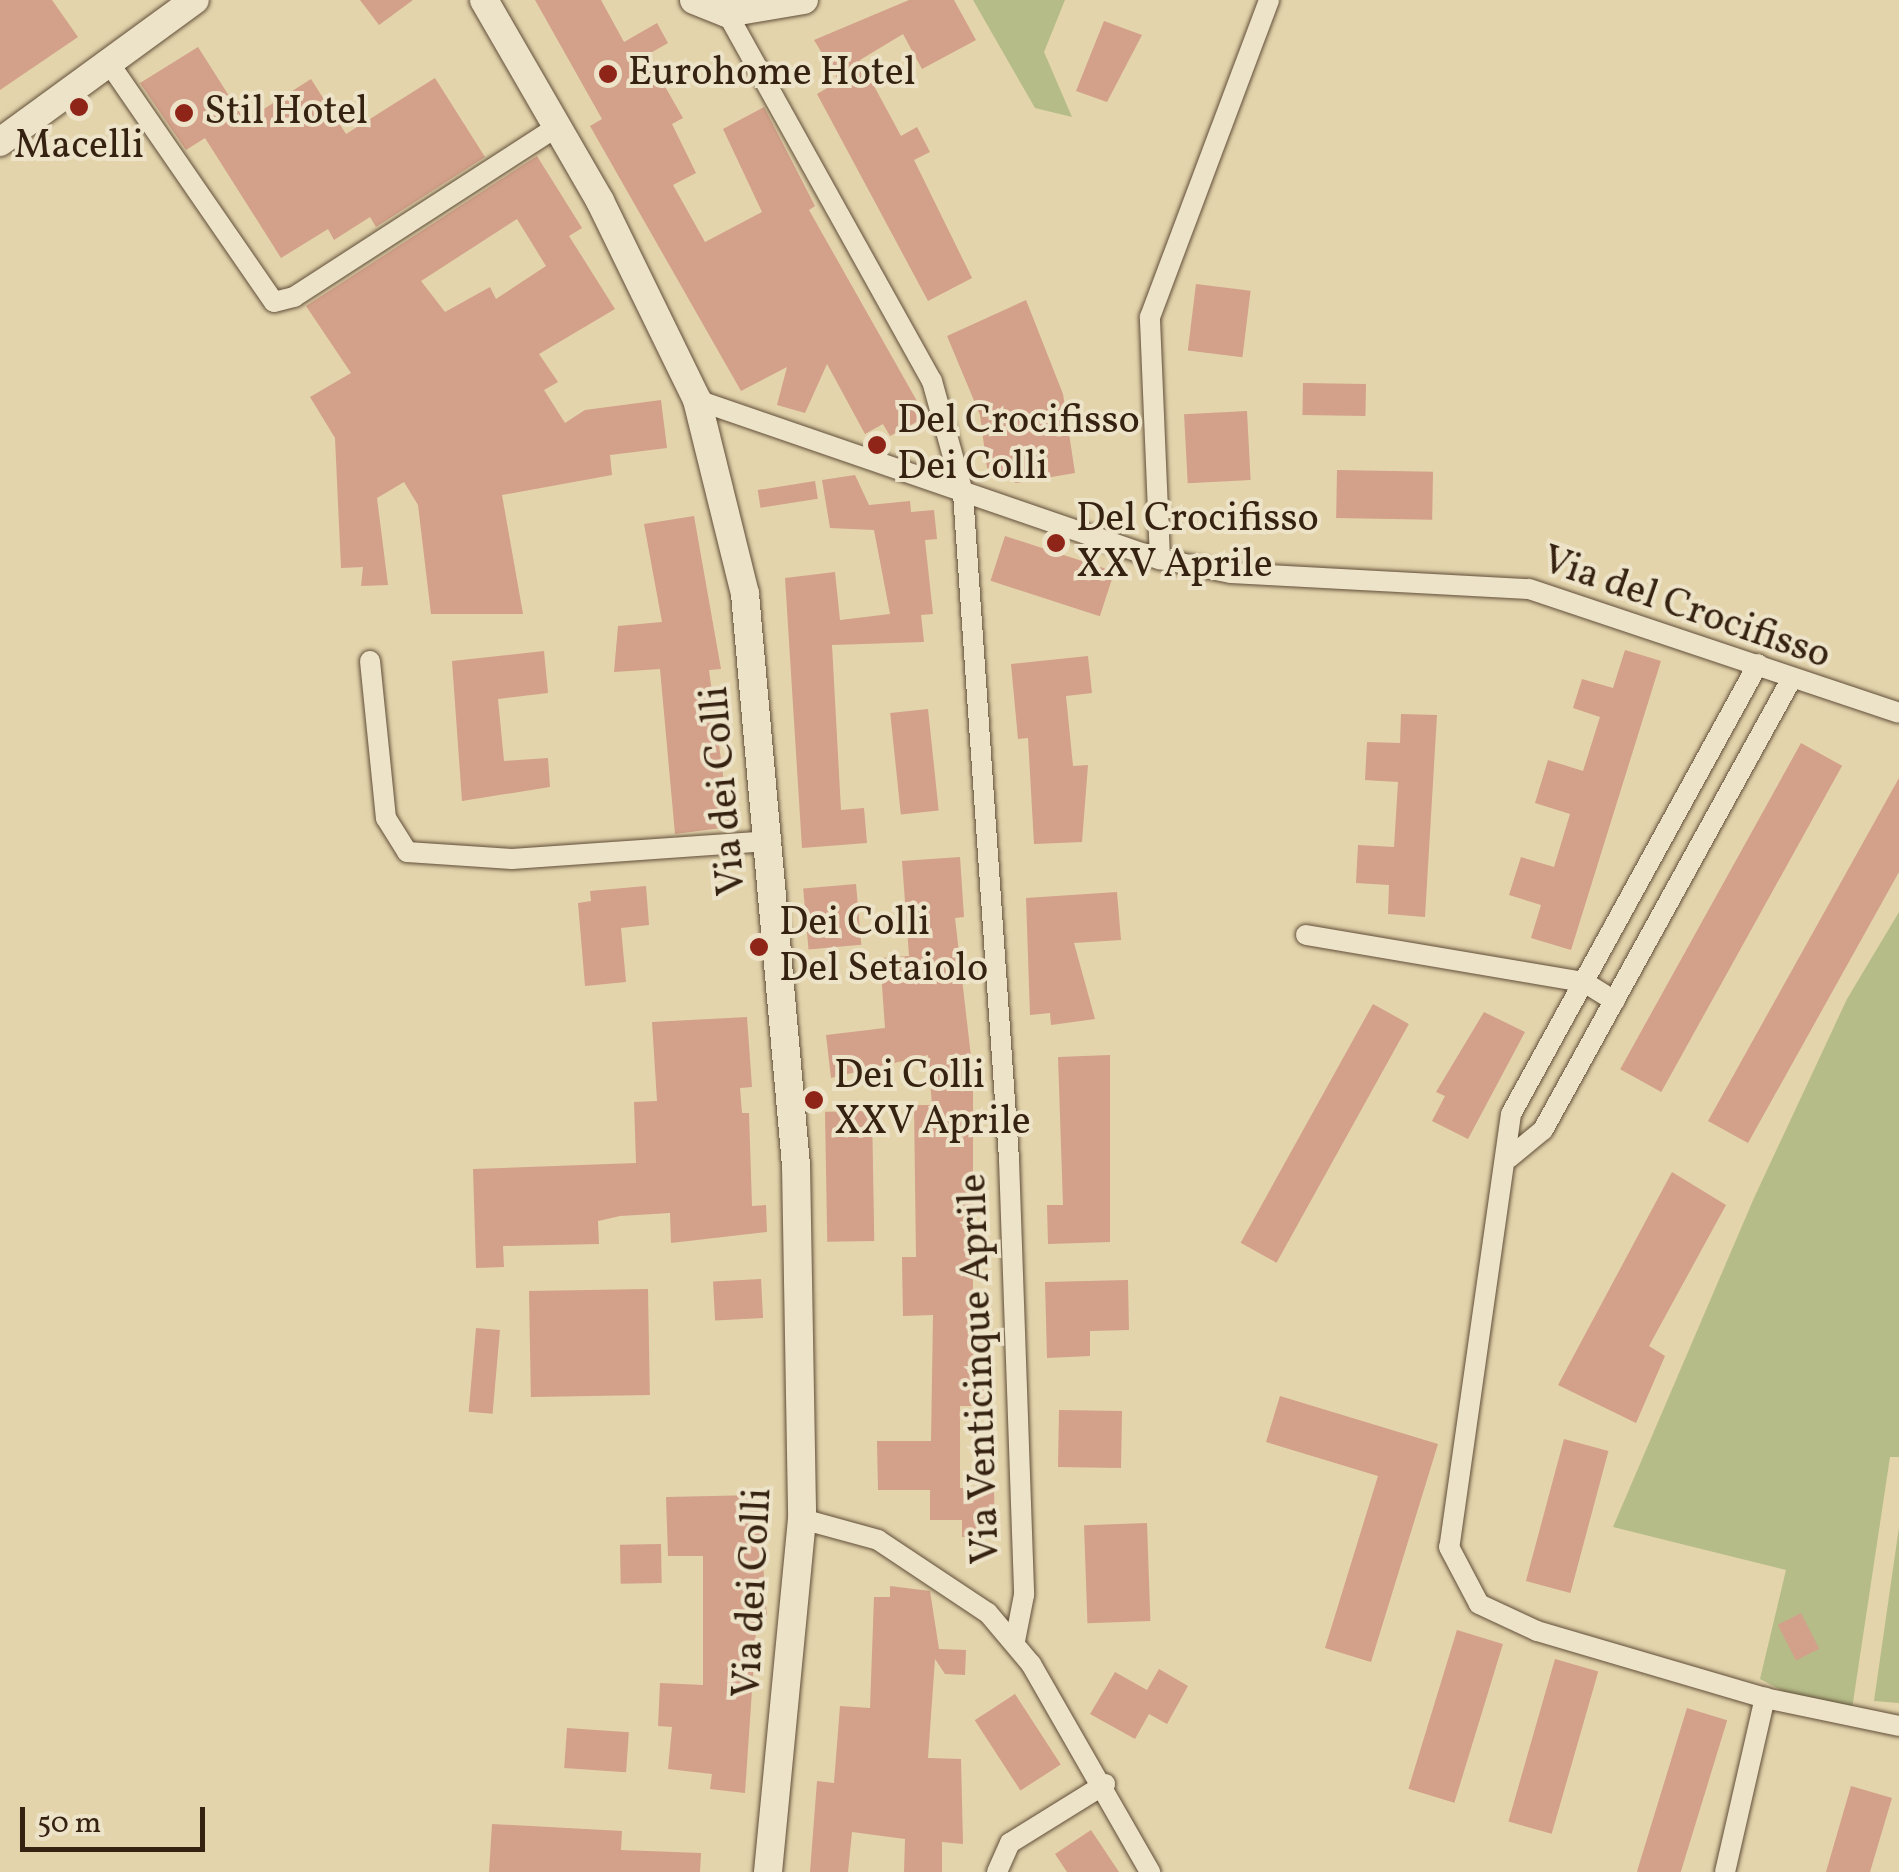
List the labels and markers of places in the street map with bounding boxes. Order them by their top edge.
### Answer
place label: Eurohome Hotel [628,50,916,98]
marker: Eurohome Hotel [597,63,619,85]
place label: Stil Hotel [204,89,368,137]
marker: Macelli [68,96,90,118]
marker: Stil Hotel [173,102,195,124]
place label: Macelli [14,123,144,171]
place label: Del Crocifisso Dei Colli [897,398,1140,492]
marker: Del Crocifisso Dei Colli [866,434,888,456]
place label: Del Crocifisso XXV Aprile [1076,496,1319,590]
marker: Del Crocifisso XXV Aprile [1045,532,1067,554]
place label: Dei Colli Del Setaiolo [779,900,988,994]
marker: Dei Colli Del Setaiolo [748,936,770,958]
place label: Dei Colli XXV Aprile [834,1053,1032,1147]
marker: Dei Colli XXV Aprile [803,1089,825,1111]

